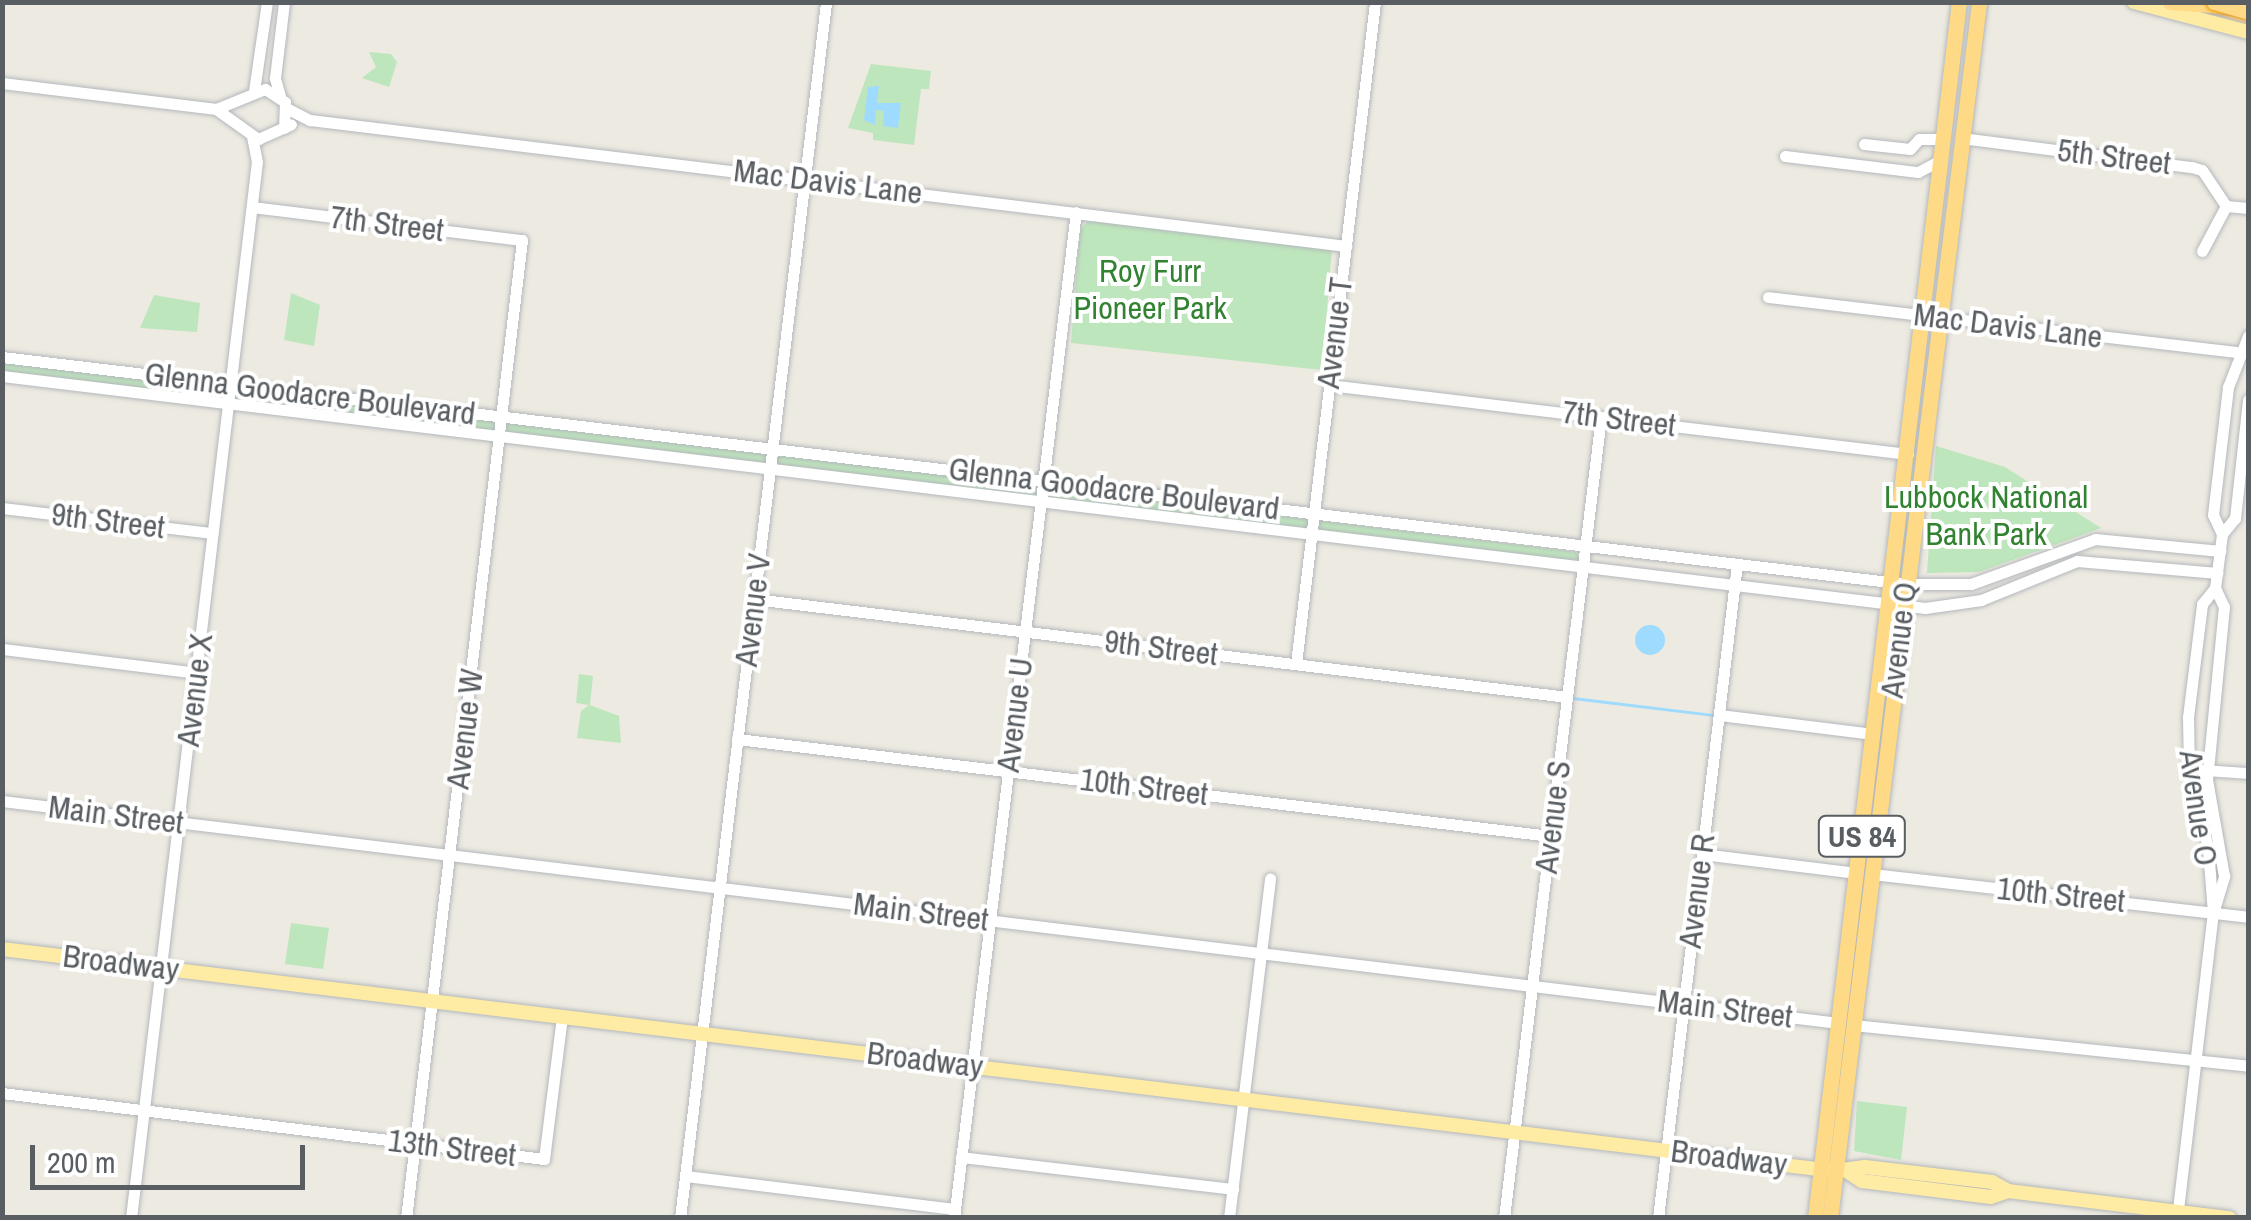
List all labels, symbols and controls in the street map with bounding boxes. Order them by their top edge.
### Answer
street label: 5th Street [2055,131,2173,183]
street label: Mac Davis Lane [732,151,924,213]
street label: 7th Street [328,198,446,250]
park label: Roy Furr Pioneer Park [1073,253,1227,328]
street label: Avenue T [1309,275,1361,391]
street label: Mac Davis Lane [1912,295,2104,357]
street label: Glenna Goodacre Boulevard [143,355,477,433]
street label: 7th Street [1560,393,1678,445]
street label: Glenna Goodacre Boulevard [947,450,1281,528]
park label: Lubbock National Bank Park [1884,479,2088,554]
street label: 9th Street [49,495,167,547]
street label: Avenue V [727,551,779,669]
street label: Avenue Q [1873,580,1925,700]
street label: 9th Street [1102,622,1220,674]
street label: Avenue X [169,631,221,749]
street label: Avenue U [989,656,1041,774]
street label: Avenue W [439,667,491,791]
street label: Avenue O [2171,748,2225,868]
street label: Avenue S [1527,758,1579,876]
street label: 10th Street [1078,760,1210,814]
street label: Main Street [46,788,186,842]
road number: US 84 [1817,811,1907,861]
street label: Avenue R [1671,832,1723,950]
street label: 10th Street [1995,869,2127,921]
street label: Main Street [851,885,991,939]
street label: Broadway [61,937,181,989]
street label: Main Street [1655,982,1795,1036]
street label: Broadway [865,1034,985,1086]
street label: 13th Street [386,1121,518,1175]
scale bar [35,1125,310,1187]
street label: Broadway [1669,1132,1789,1184]
text: 200 m [47,1142,115,1182]

